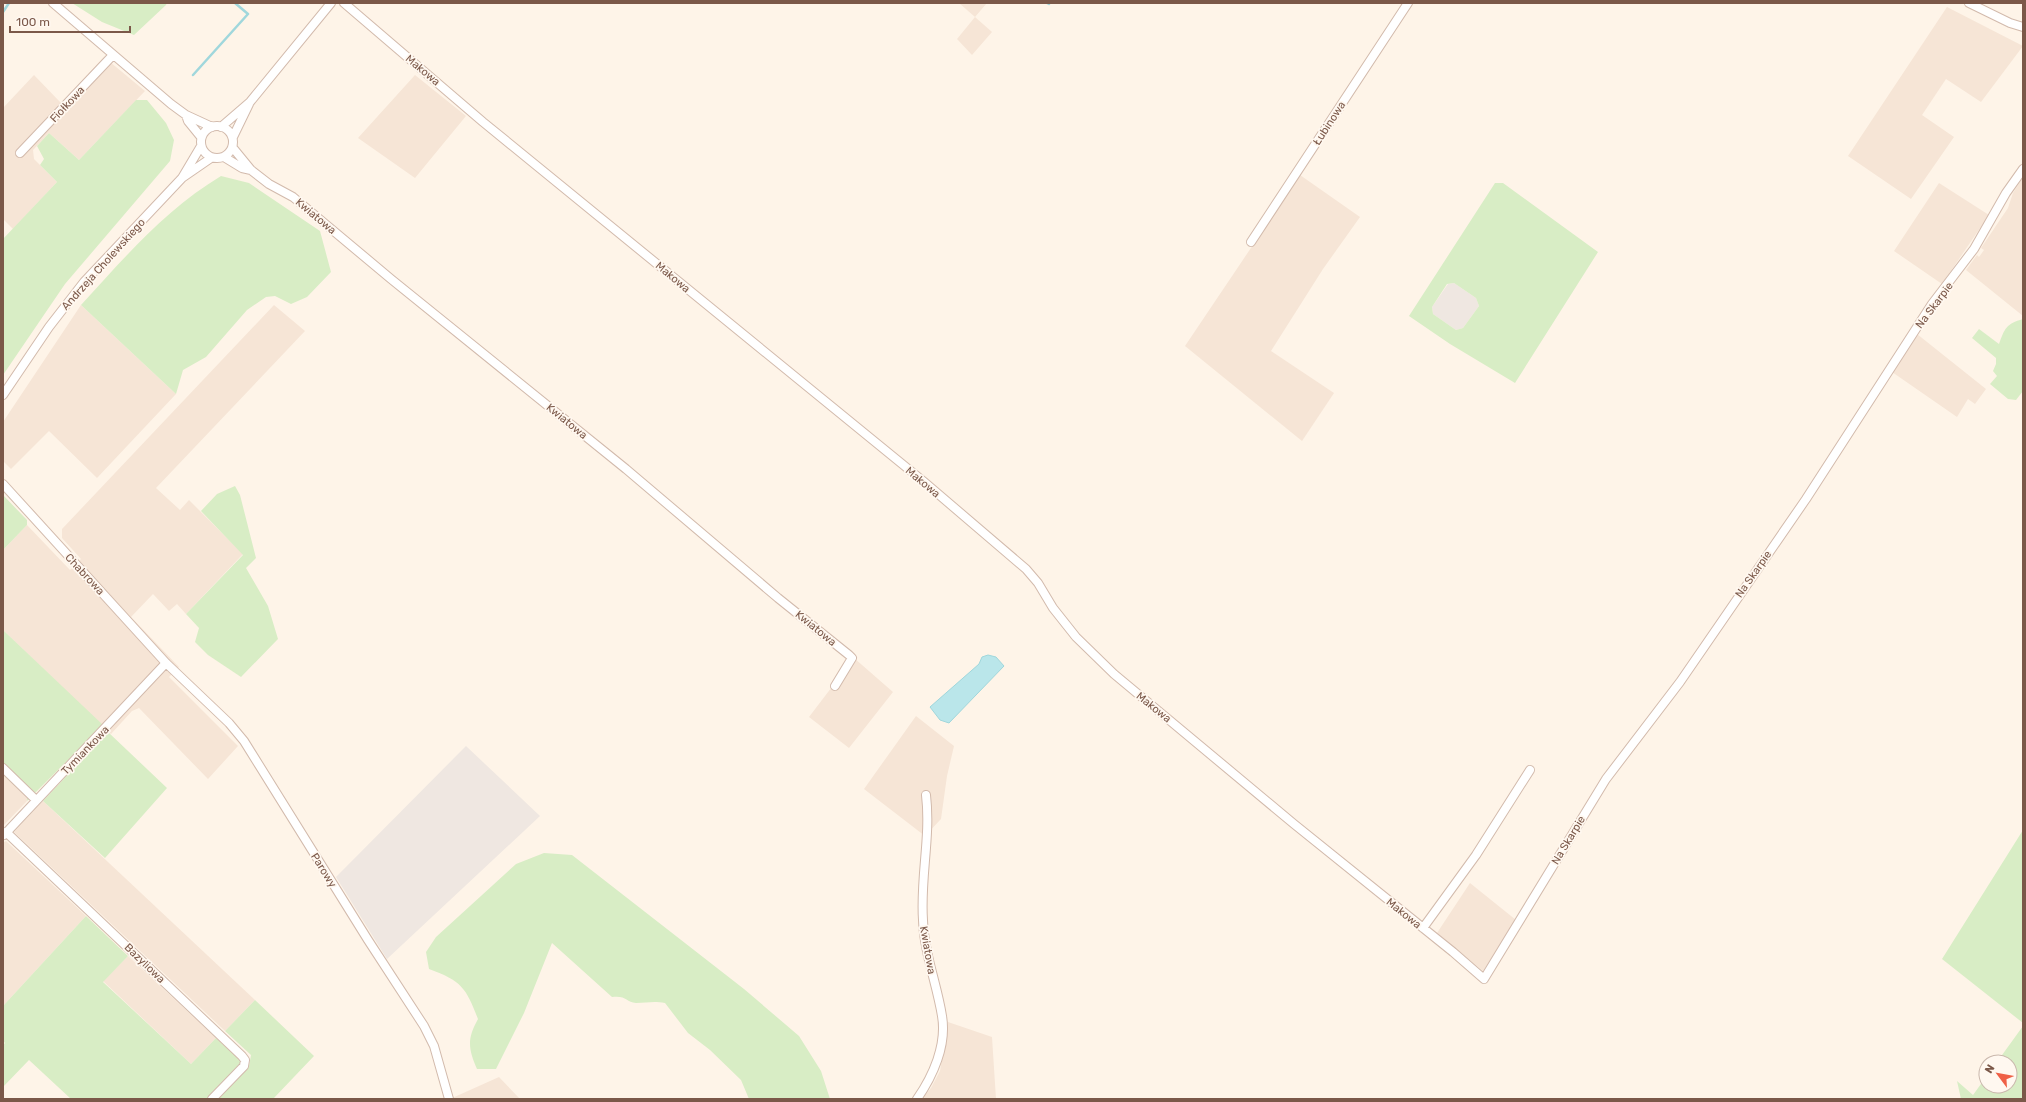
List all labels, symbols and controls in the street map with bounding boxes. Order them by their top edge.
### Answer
scale bar [10,8,130,34]
text: 100 m [16,15,50,29]
street label: Makowa [403,52,443,89]
street label: Fiołkowa [47,84,87,125]
street label: Łubinowa [1310,99,1348,148]
street label: Kwiatowa [293,196,339,237]
street label: Andrzeja Cholewskiego [59,216,148,313]
street label: Makowa [653,259,693,296]
street label: Na Skarpie [1913,280,1956,331]
street label: Kwiatowa [544,401,590,442]
street label: Makowa [903,464,943,501]
street label: Na Skarpie [1732,548,1774,600]
street label: Chabrowa [62,551,107,598]
street label: Kwiatowa [793,608,839,649]
street label: Makowa [1134,689,1174,725]
street label: Tymiankowa [59,723,112,778]
street label: Na Skarpie [1549,814,1588,867]
street label: Parowy [308,851,339,890]
street label: Makowa [1384,895,1424,931]
street label: Kwiatowa [917,925,938,975]
street label: Bazyliowa [122,941,168,986]
north arrow [1978,1054,2018,1094]
text: N [1982,1062,1998,1076]

